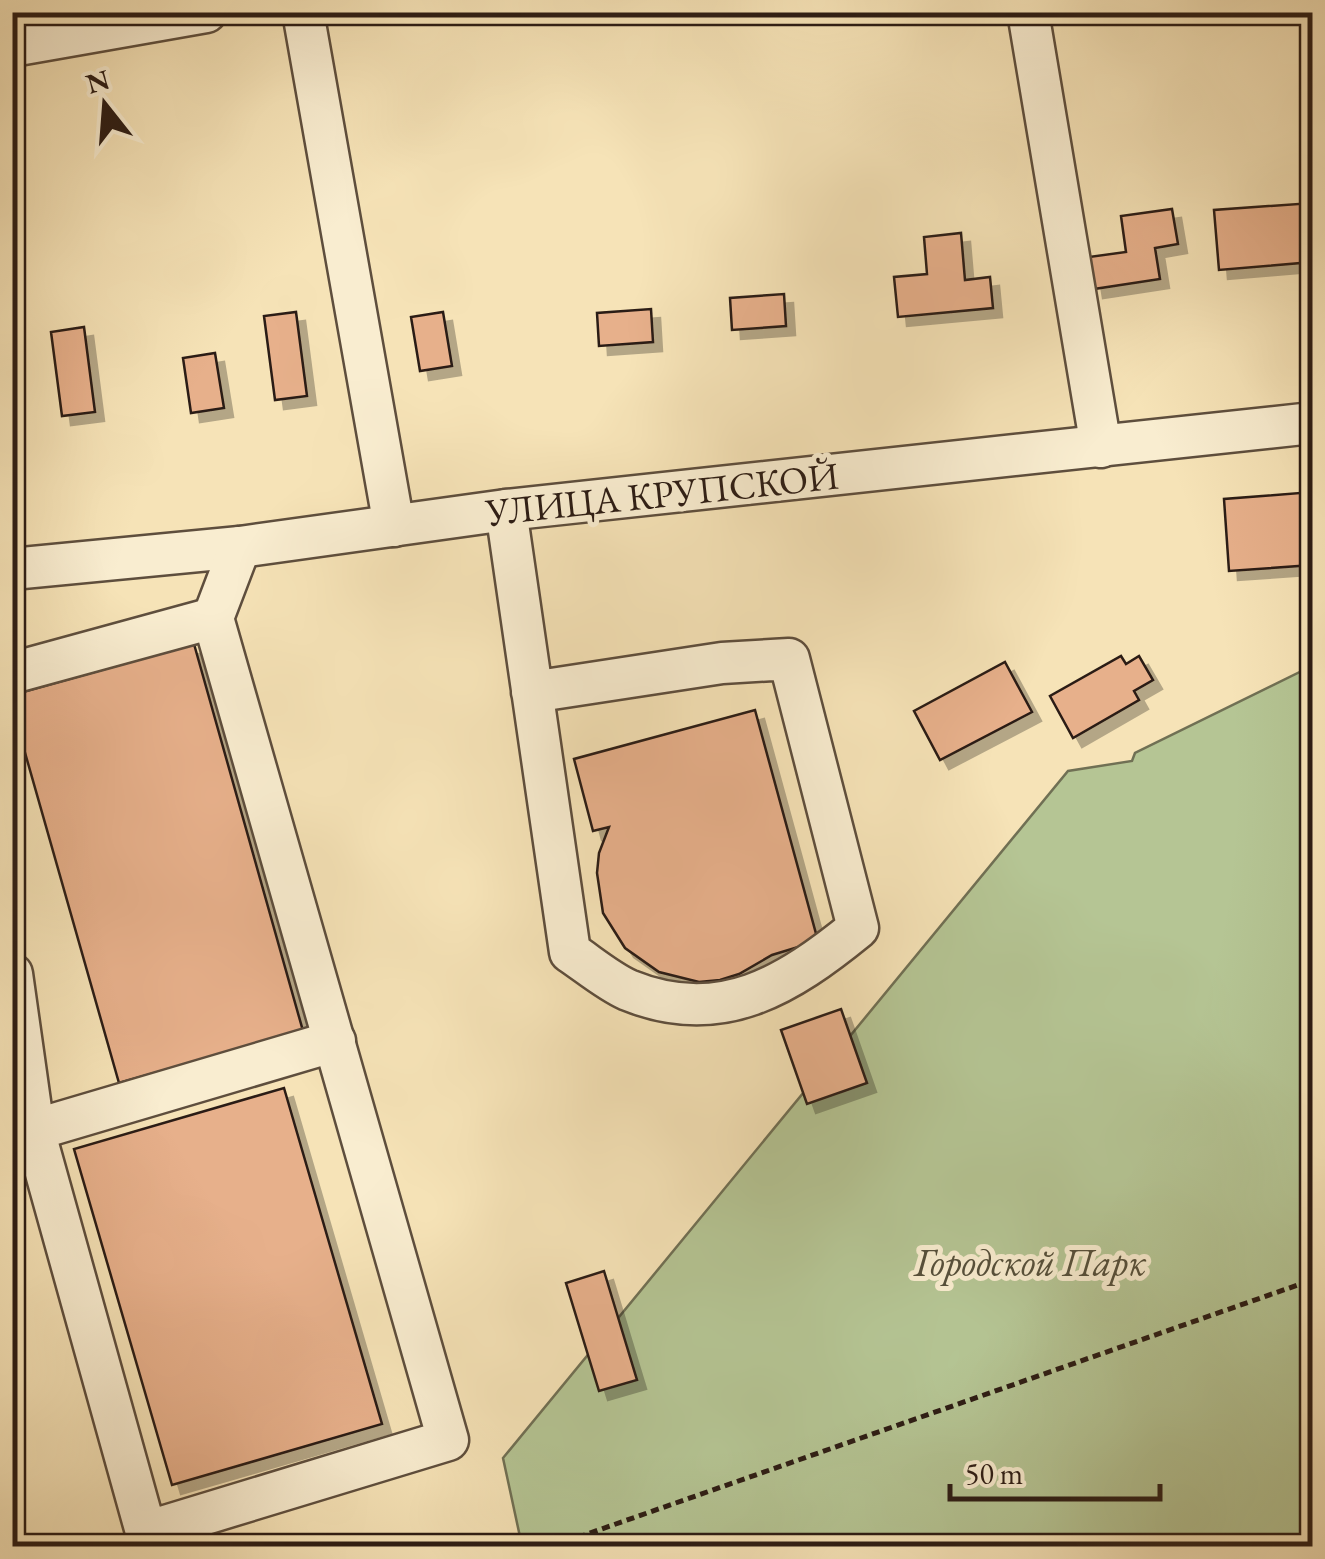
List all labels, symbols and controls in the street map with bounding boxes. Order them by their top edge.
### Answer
north arrow [55,55,155,155]
text: N [82,60,114,102]
street label: УЛИЦА КРУПСКОЙ [482,451,841,536]
park label: Городской Парк [913,1237,1147,1286]
scale bar [950,1439,1160,1501]
text: 50 m [965,1454,1023,1493]

